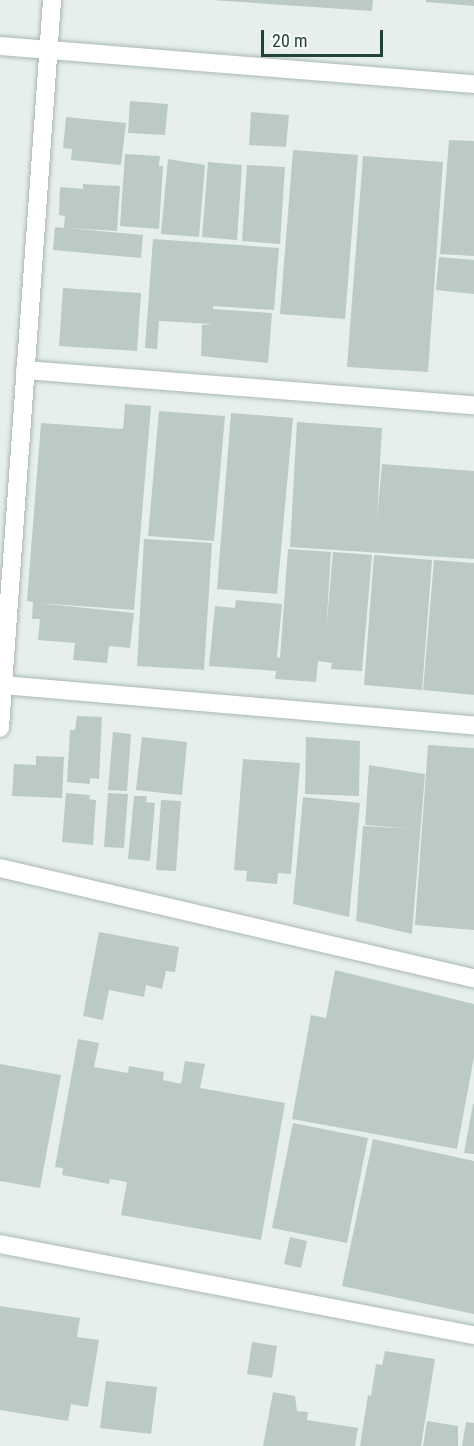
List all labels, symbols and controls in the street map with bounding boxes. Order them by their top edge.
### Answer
scale bar [264,18,386,56]
text: 20 m [272,30,307,51]

